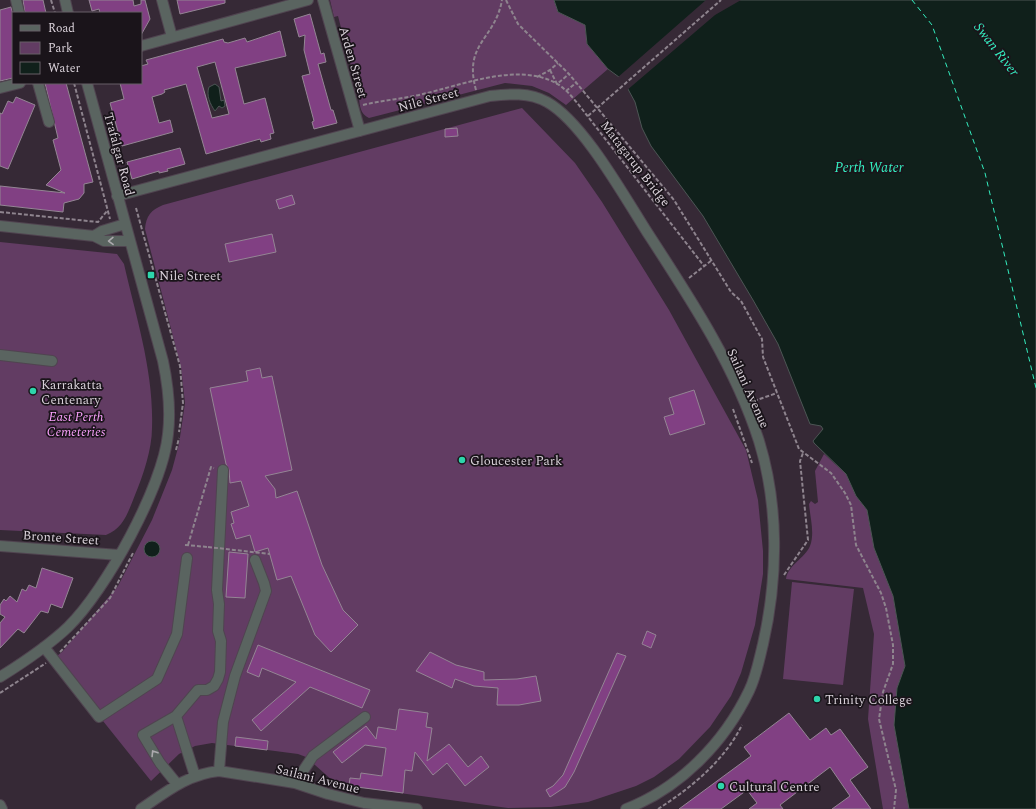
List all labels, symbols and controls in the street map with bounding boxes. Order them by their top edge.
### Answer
legend [12,12,142,84]
water label: Swan River [969,18,1025,81]
text: Road [48,19,75,38]
street label: Arden Street [333,24,373,101]
text: Park [48,39,73,58]
text: Water [48,59,80,78]
street label: Nile Street [396,82,461,118]
street label: Trafalgar Road [98,110,140,198]
street label: Matagarup Bridge [595,116,675,211]
water label: Perth Water [834,157,904,178]
one-way arrow [108,237,114,245]
place label: Nile Street [159,266,221,286]
marker: Nile Street [146,270,156,280]
street label: Sailani Avenue [722,345,775,432]
place label: Karrakatta Centenary [41,375,103,410]
marker: Karrakatta Centenary [28,386,38,396]
park label: East Perth Cemeteries [47,407,106,442]
place label: Gloucester Park [470,451,562,471]
marker: Gloucester Park [457,455,467,465]
street label: Bronte Street [22,525,100,551]
place label: Trinity College [825,690,912,710]
marker: Trinity College [812,694,822,704]
one-way arrow [151,750,159,757]
street label: Sailani Avenue [274,759,362,799]
place label: Cultural Centre [729,777,820,797]
marker: Cultural Centre [716,781,726,791]

